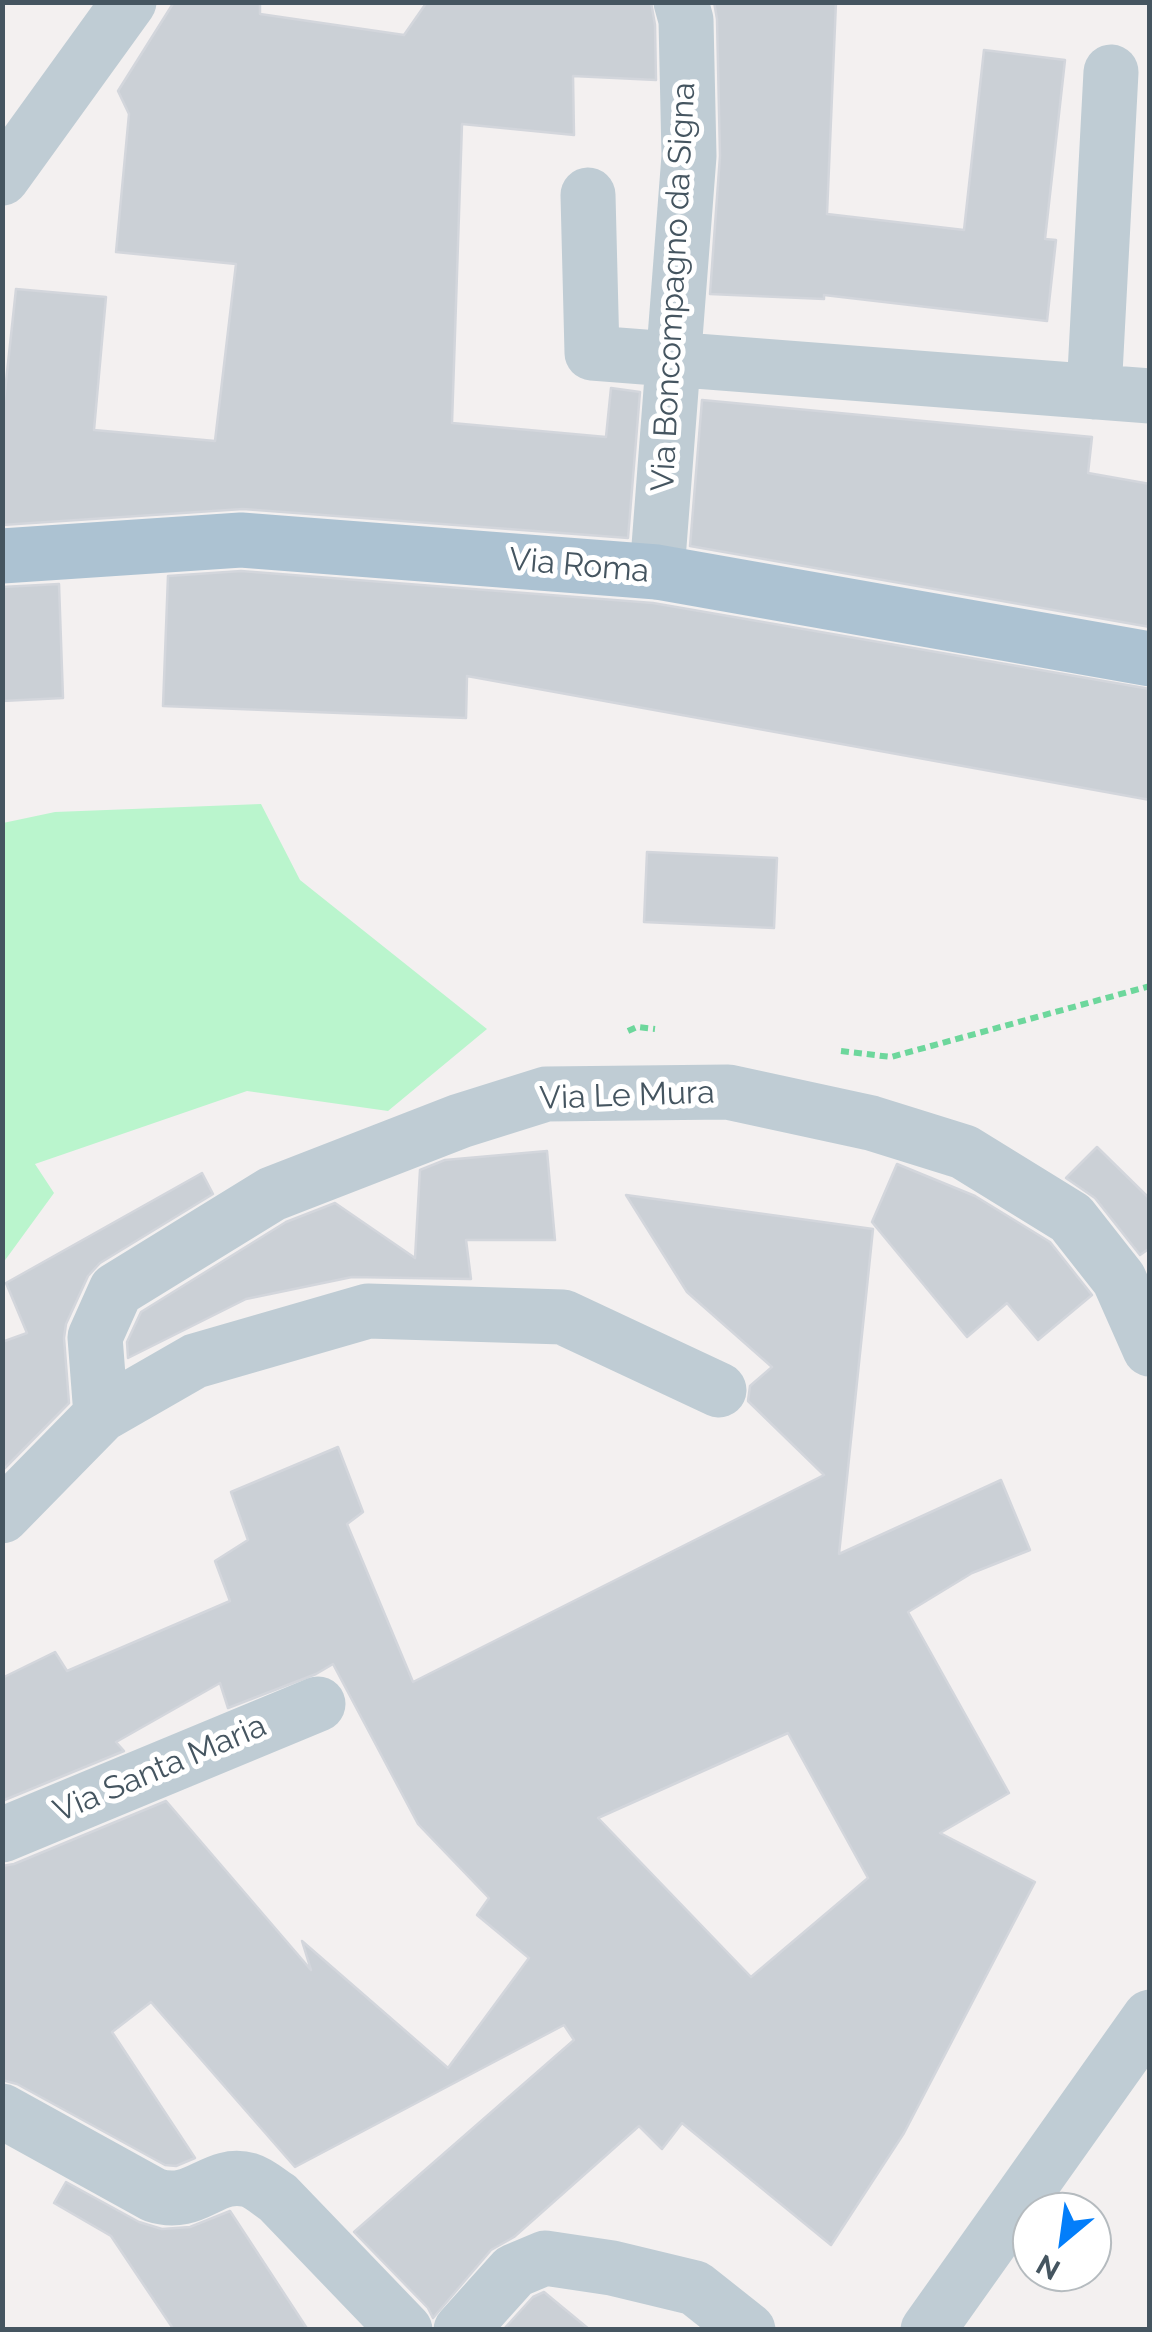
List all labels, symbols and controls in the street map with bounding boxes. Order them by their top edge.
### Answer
street label: Via Boncompagno da Signa [644,81,704,493]
street label: Via Roma [507,541,651,591]
street label: Via Le Mura [539,1074,715,1118]
street label: Via Santa Maria [48,1707,272,1831]
north arrow [1012,2192,1112,2292]
text: N [1031,2247,1066,2287]

